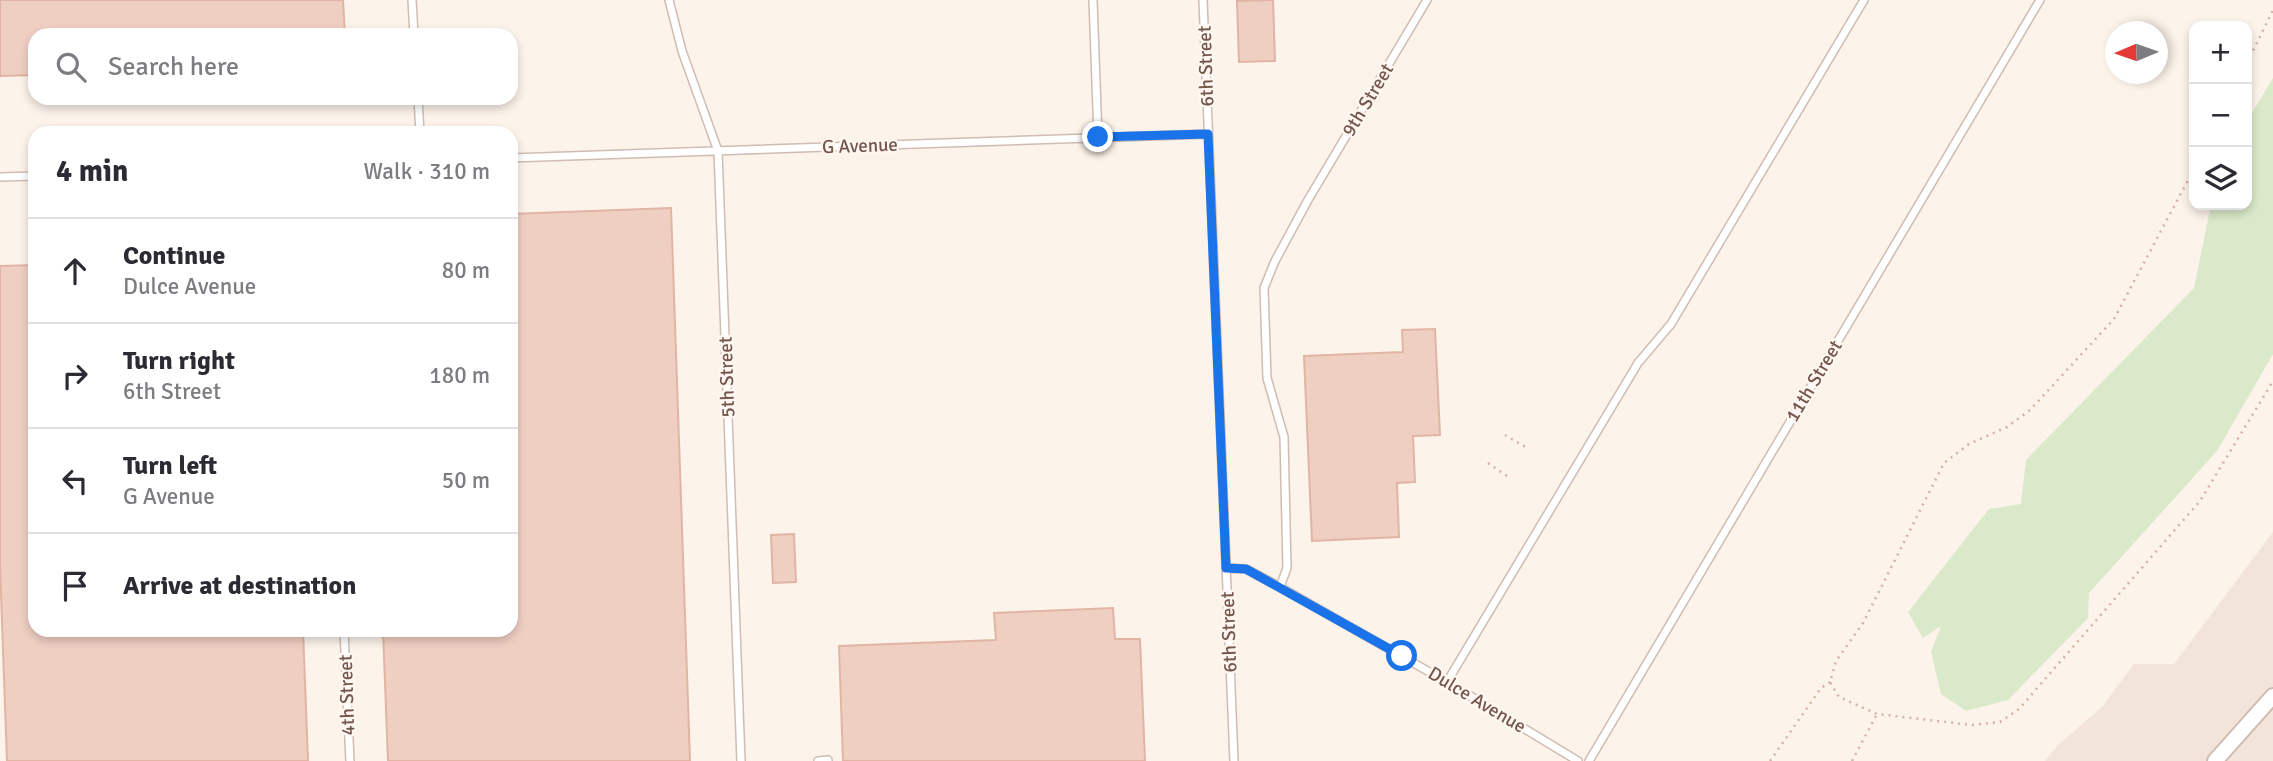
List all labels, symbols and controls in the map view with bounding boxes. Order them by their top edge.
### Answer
north arrow [2105,21,2168,84]
map controls [2189,21,2252,210]
button: + [2189,21,2252,84]
street label: 6th Street [1193,25,1219,107]
search box [28,28,518,105]
icon: search [52,48,90,86]
text: Search here [108,51,239,83]
street label: 9th Street [1337,59,1399,141]
button: − [2189,84,2252,147]
route end [1082,121,1113,152]
street label: G Avenue [822,133,898,159]
button: layers [2189,147,2252,210]
text: 4 min [56,153,128,190]
text: Walk · 310 m [364,157,490,186]
text: Continue [123,240,225,272]
icon: ahead [56,252,94,290]
text: 80 m [442,256,490,285]
text: Dulce Avenue [123,272,256,301]
street label: 11th Street [1780,335,1848,426]
street label: 5th Street [714,336,740,418]
text: Turn right [123,345,235,377]
icon: right [56,357,94,395]
text: 180 m [429,361,490,390]
text: 6th Street [123,377,221,406]
text: Turn left [123,450,217,482]
icon: left [56,462,94,500]
text: 50 m [442,466,490,495]
text: G Avenue [123,482,215,511]
icon: arrive [56,567,94,605]
text: Arrive at destination [123,570,356,602]
street label: 6th Street [1216,591,1242,673]
route start [1386,640,1417,671]
street label: 4th Street [334,654,360,736]
street label: Dulce Avenue [1424,661,1530,739]

